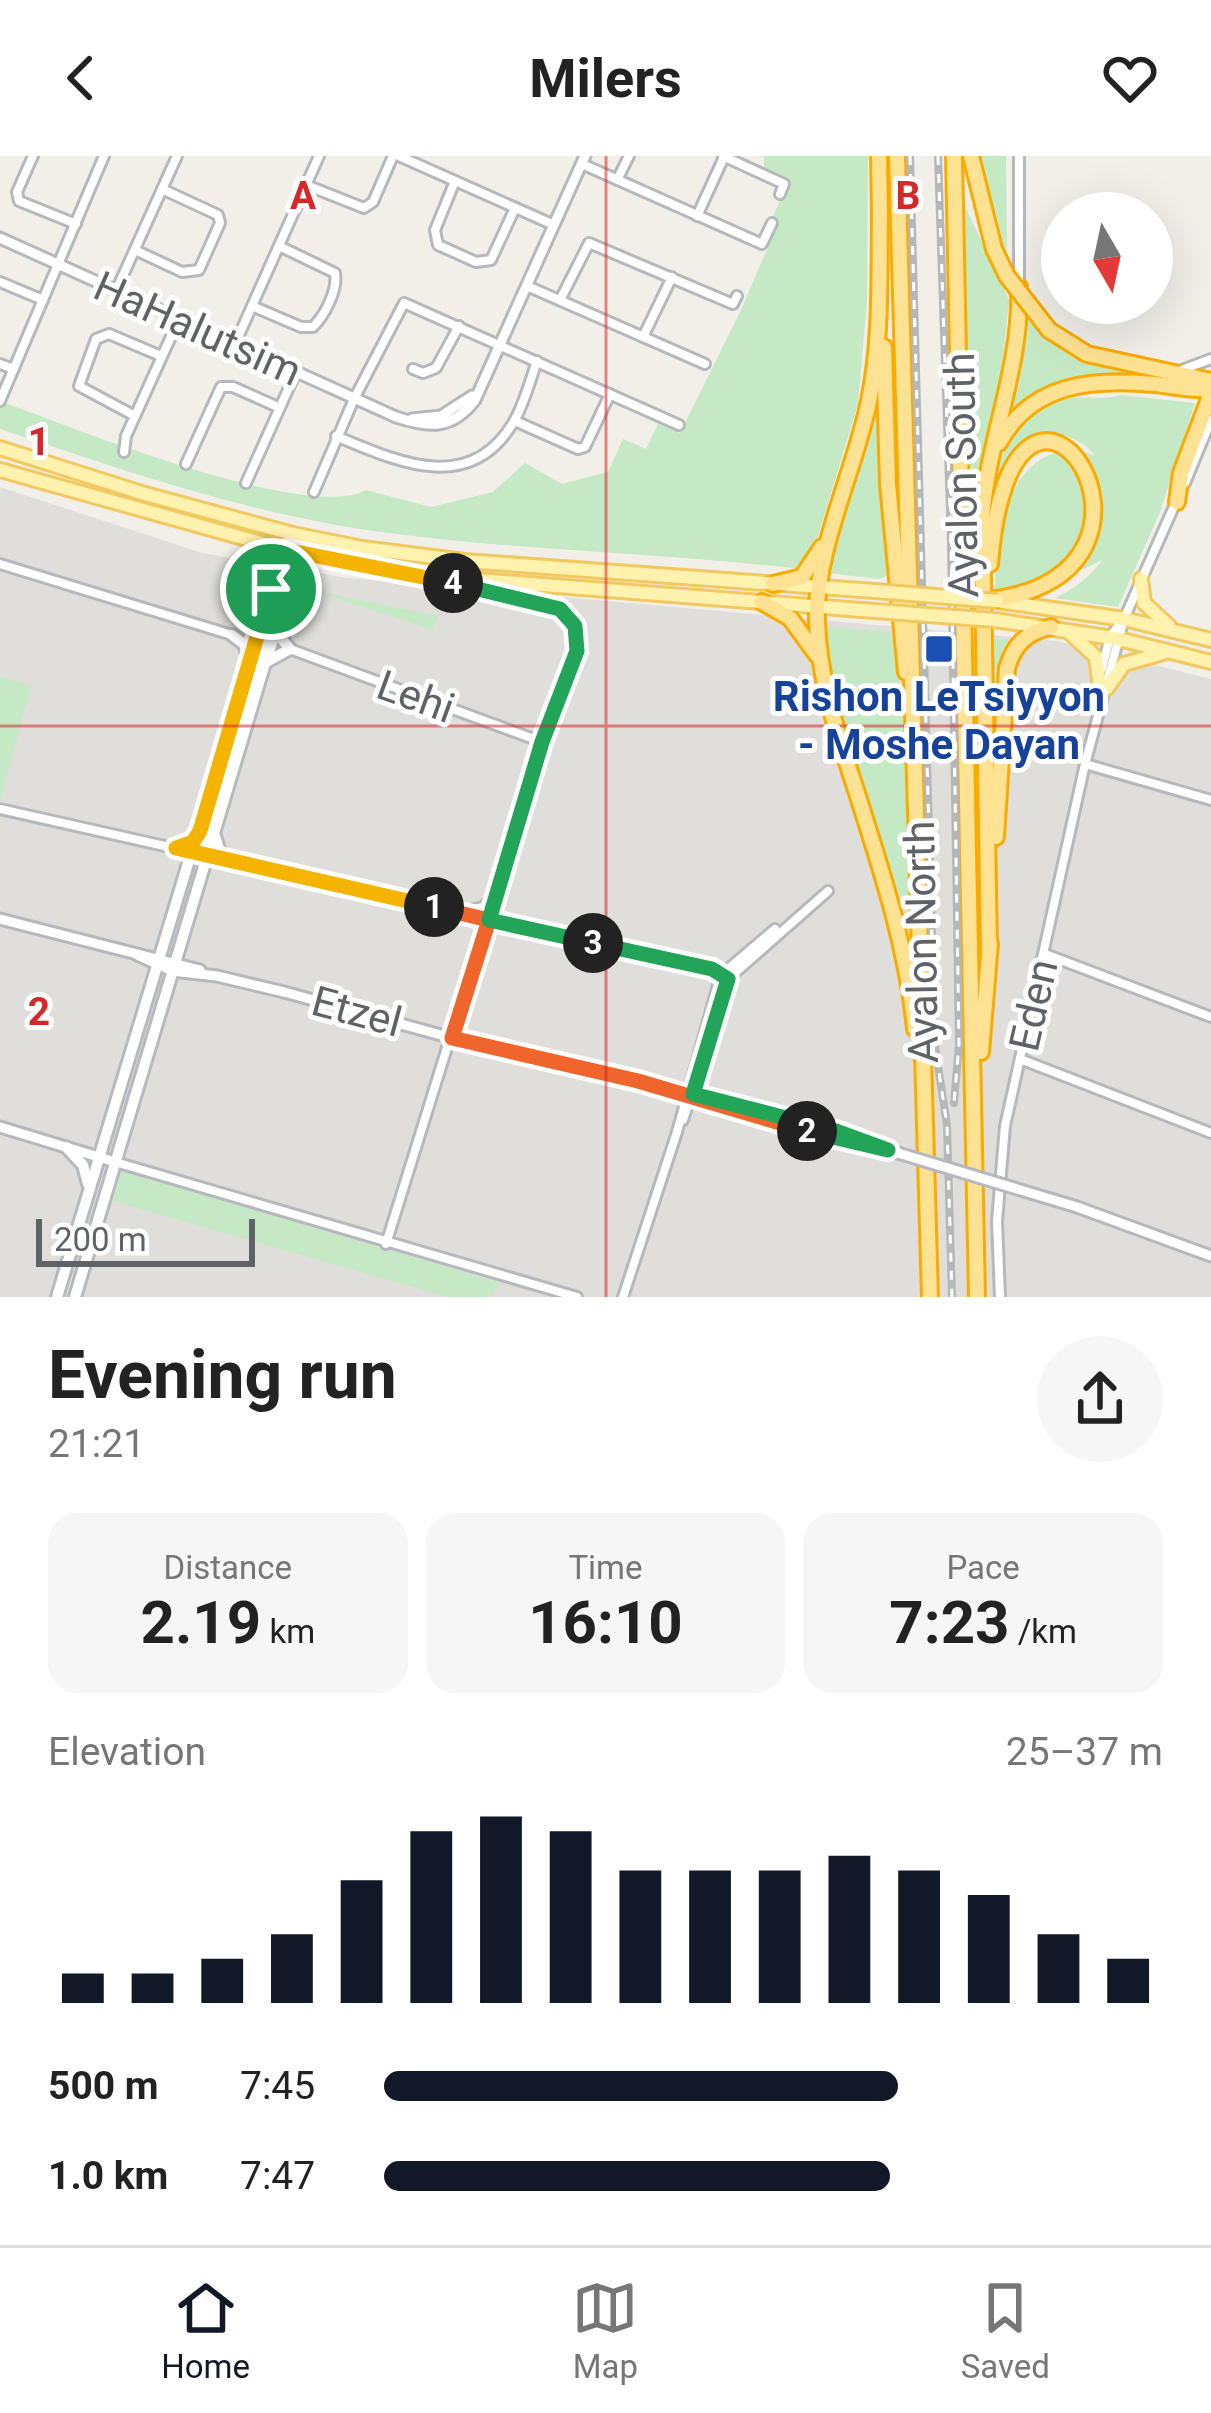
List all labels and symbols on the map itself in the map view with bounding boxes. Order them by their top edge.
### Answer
text: A [290,173,317,219]
text: B [896,173,920,219]
north arrow [1041,192,1173,324]
street label: HaHalutsim [87,261,309,396]
street label: Ayalon South [935,352,988,598]
text: 1 [28,419,50,465]
pin [220,538,322,640]
pin: 4 [423,553,483,613]
marker: Rishon LeTsiyyon - Moshe Dayan [923,633,955,665]
street label: Lehi [371,660,461,733]
place label: Rishon LeTsiyyon - Moshe Dayan [773,672,1105,769]
street label: Ayalon North [895,820,948,1064]
pin: 1 [404,877,464,937]
pin: 3 [563,913,623,973]
street label: Eden [999,954,1068,1056]
street label: Etzel [307,976,407,1047]
text: 2 [28,989,50,1035]
pin: 2 [777,1101,837,1161]
scale bar [36,1213,255,1266]

